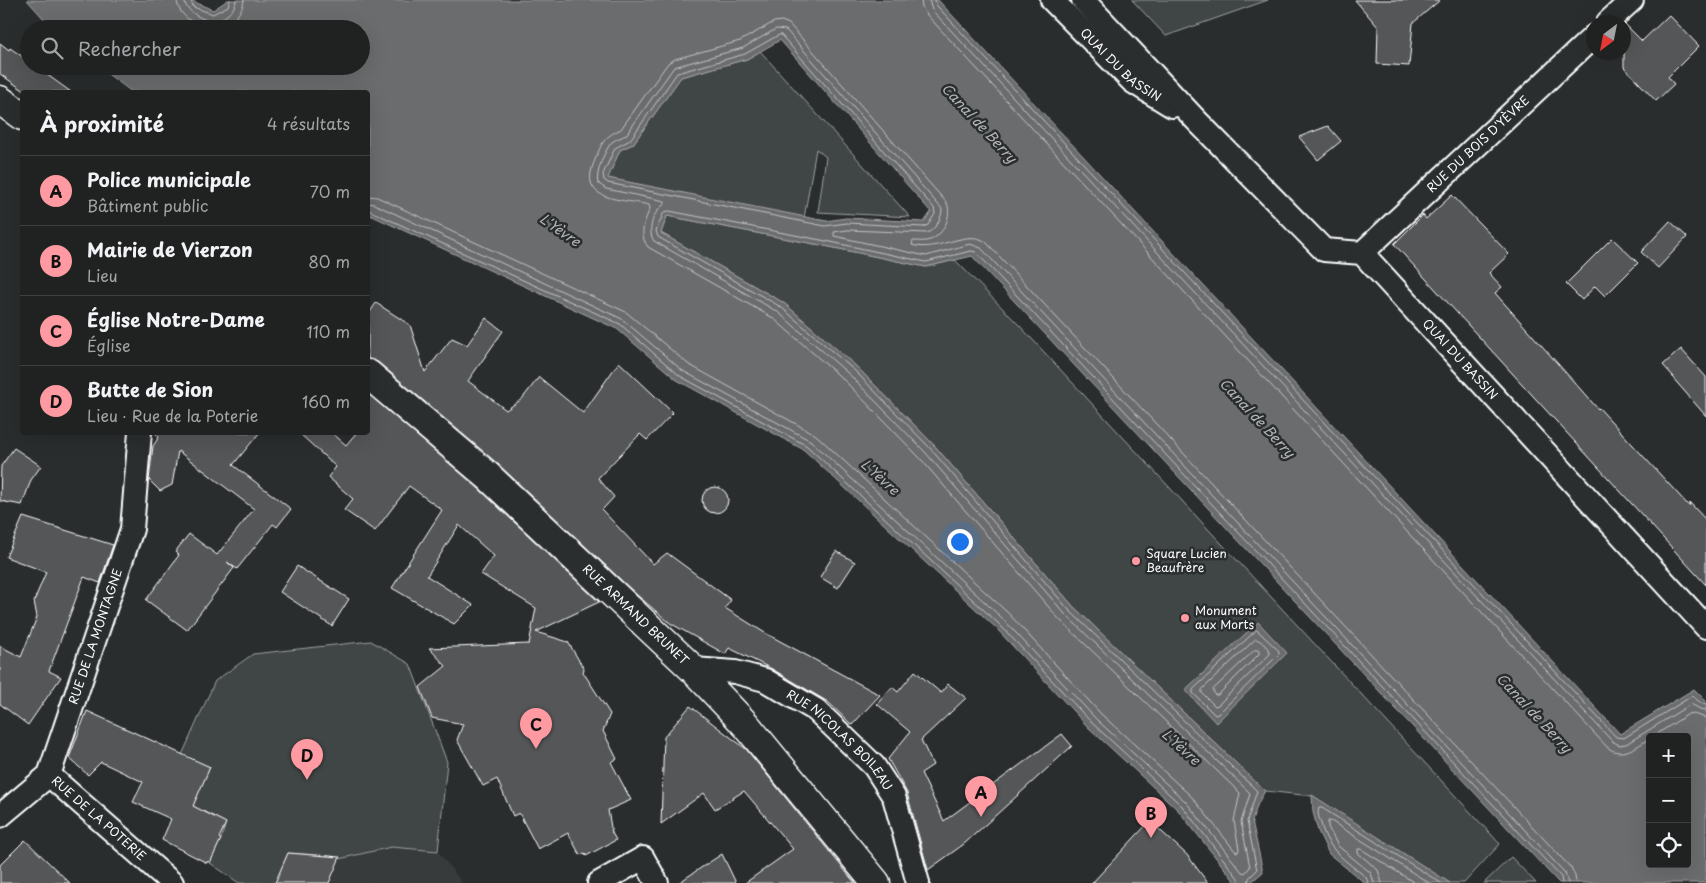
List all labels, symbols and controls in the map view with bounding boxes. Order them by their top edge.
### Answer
north arrow [1586,15,1631,60]
search box [20,20,370,75]
street label: QUAI DU BASSIN [1077,24,1165,105]
icon: search [38,34,66,62]
text: Rechercher [78,34,181,62]
water label: Canal de Berry [937,78,1023,168]
street label: RUE DU BOIS D'YÈVRE [1422,91,1533,196]
text: À proximité [40,107,164,139]
text: 4 résultats [267,111,350,135]
text: Police municipale [87,165,251,193]
text: A [50,179,62,203]
text: 70 m [310,179,350,203]
text: Bâtiment public [87,193,208,217]
water label: L'Yèvre [536,208,586,252]
text: Mairie de Vierzon [87,235,253,263]
text: B [51,249,61,273]
text: 80 m [308,249,350,273]
text: Lieu [87,263,118,287]
text: Église Notre-Dame [87,305,265,333]
street label: QUAI DU BASSIN [1419,314,1502,403]
text: C [50,319,62,343]
text: 110 m [307,319,350,343]
text: Église [87,333,131,357]
water label: Canal de Berry [1215,373,1301,463]
text: Butte de Sion [87,375,213,403]
text: D [50,389,62,413]
text: 160 m [302,389,350,413]
text: Lieu · Rue de la Poterie [87,403,258,427]
water label: L'Yèvre [856,454,905,501]
your location [947,529,973,555]
place label: Square Lucien Beaufrère [1146,544,1227,576]
marker: Square Lucien Beaufrère [1130,555,1142,567]
street label: RUE ARMAND BRUNET [579,560,694,669]
street label: RUE DE LA MONTAGNE [64,566,126,706]
place label: Monument aux Morts [1195,601,1257,633]
marker: Monument aux Morts [1179,612,1191,624]
water label: Canal de Berry [1492,668,1578,758]
street label: RUE NICOLAS BOILEAU [783,685,897,794]
pin: C [520,708,552,749]
water label: L'Yèvre [1157,724,1206,771]
map controls [1646,733,1691,868]
button: + [1646,733,1691,778]
pin: D [291,739,323,780]
street label: RUE DE LA POTERIE [48,771,151,864]
pin: A [965,776,997,817]
button: − [1646,778,1691,823]
pin: B [1135,797,1167,838]
button: locate [1646,823,1691,868]

